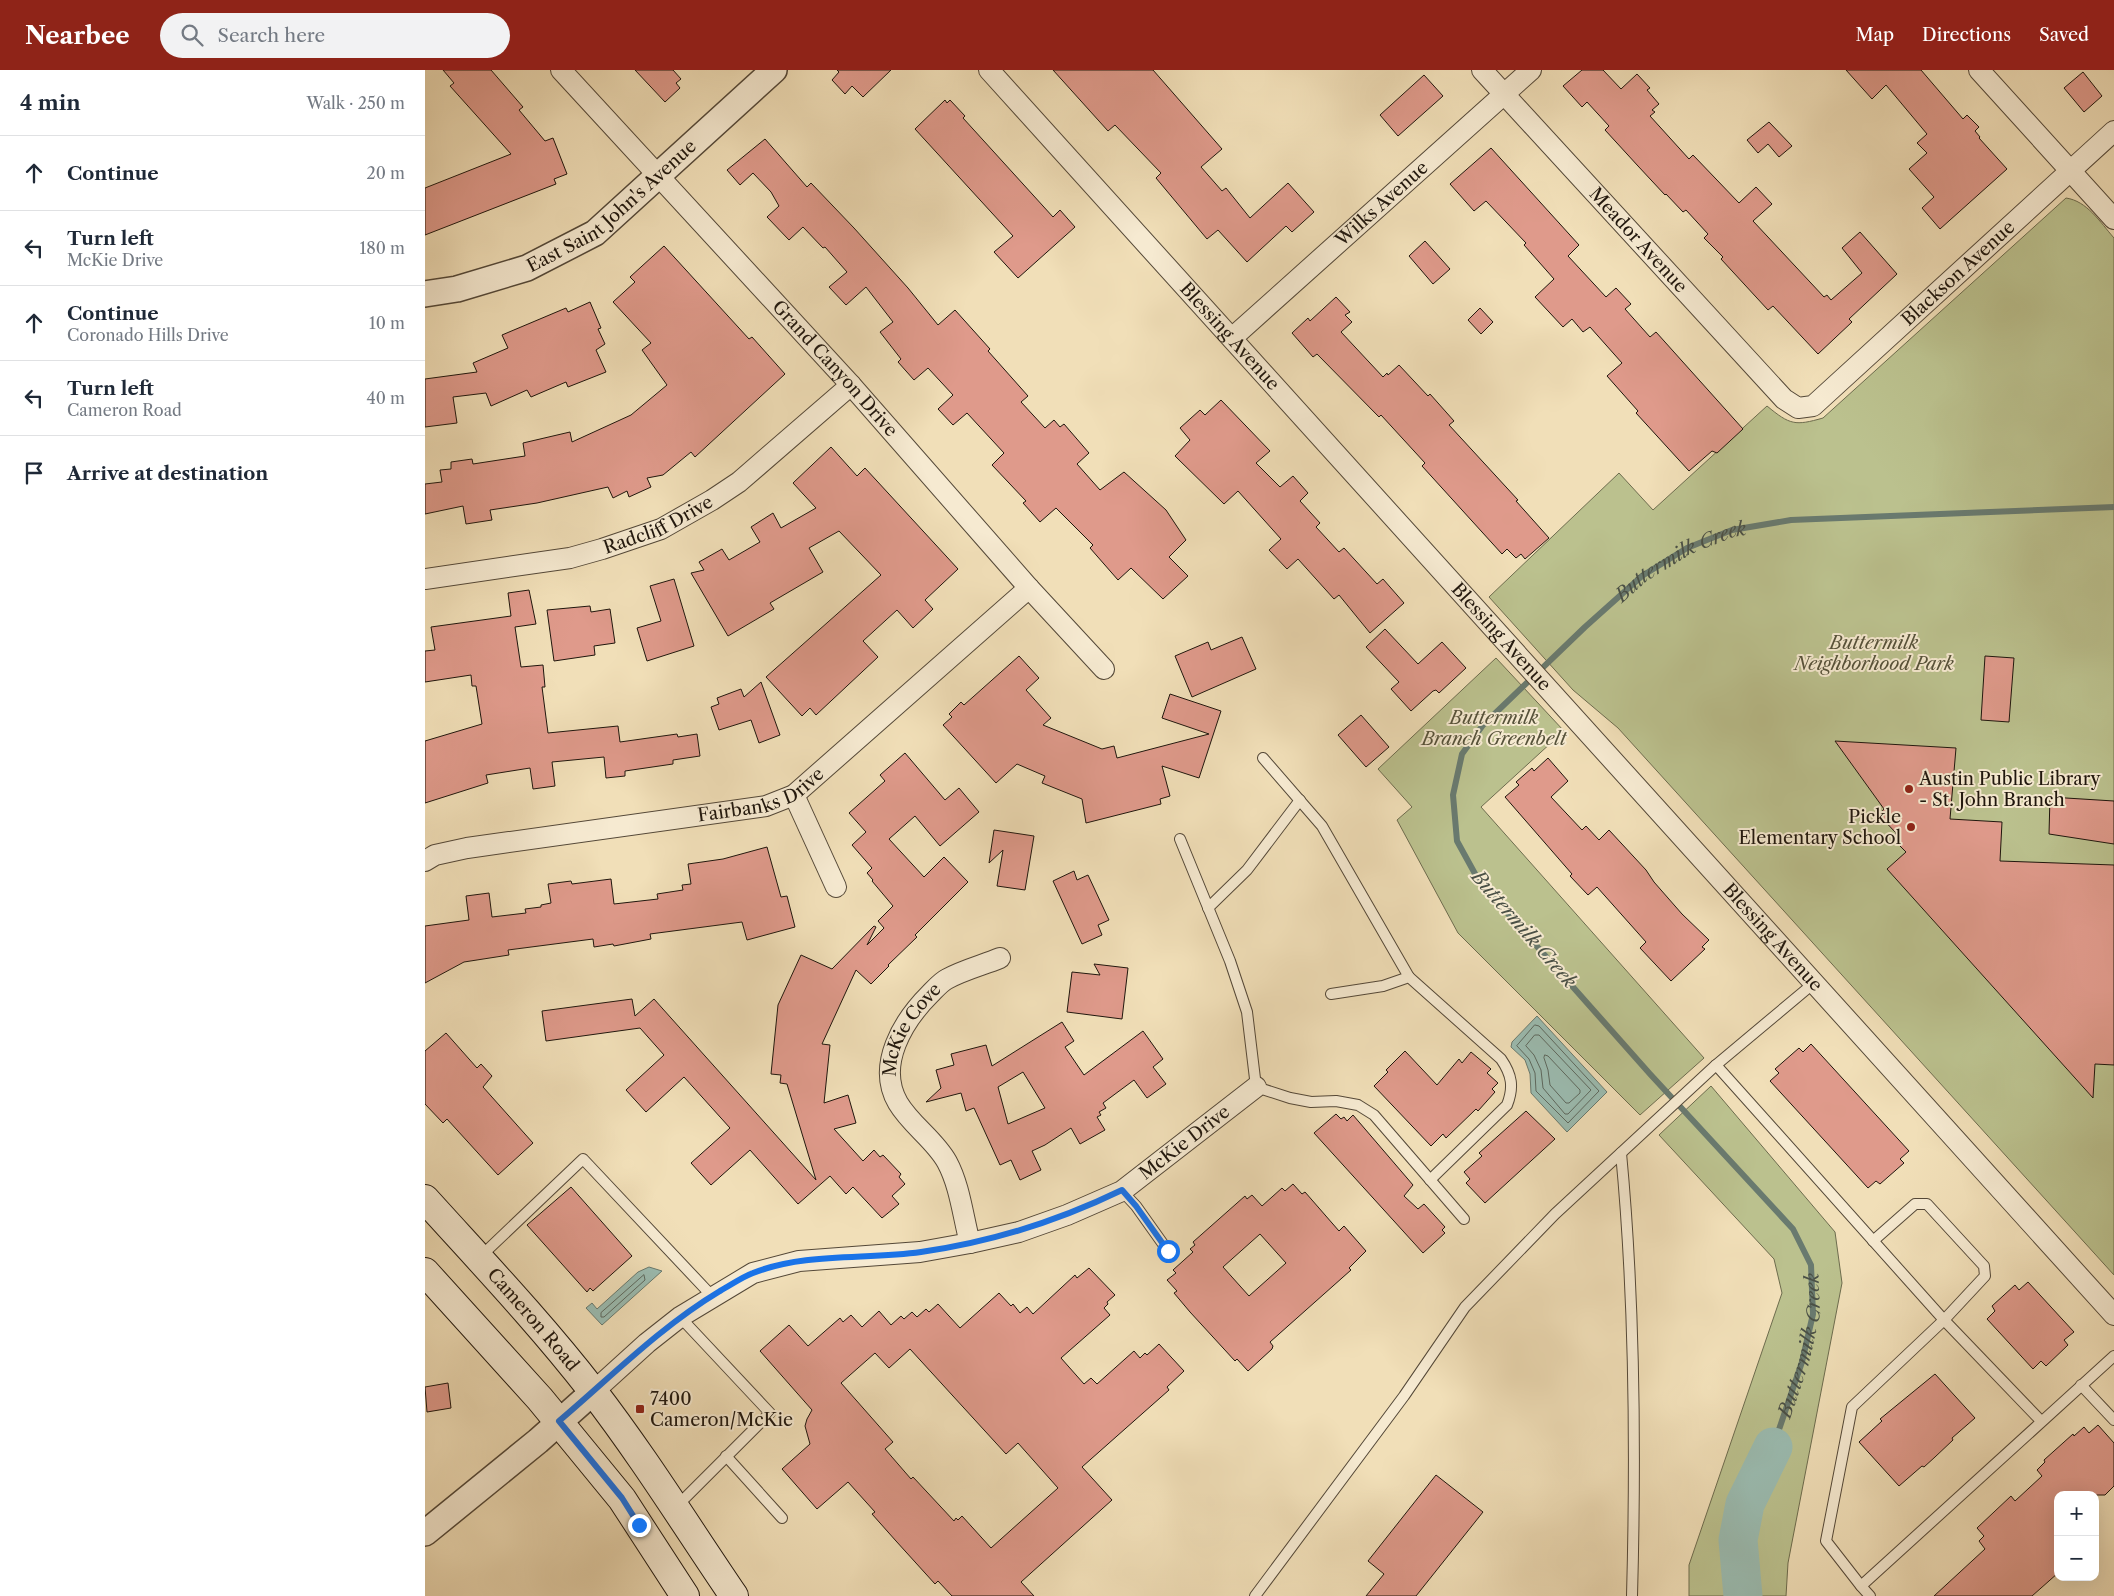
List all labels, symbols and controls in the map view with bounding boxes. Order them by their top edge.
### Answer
search box [160,13,510,58]
text: Nearbee [25,21,130,50]
icon: search [178,21,206,49]
text: Search here [218,24,325,47]
text: Map [1855,24,1894,46]
text: Directions [1922,24,2011,46]
text: Saved [2039,24,2089,46]
text: 4 min [20,90,81,115]
text: Walk · 250 m [307,93,405,113]
street label: East Saint John's Avenue [523,135,701,277]
street label: Wilks Avenue [1330,157,1433,252]
icon: ahead [20,159,48,187]
text: Continue [67,162,159,185]
text: 20 m [366,163,405,183]
street label: Meador Avenue [1585,183,1692,297]
street label: Blackson Avenue [1897,216,2019,331]
text: Turn left [67,227,154,250]
icon: left [20,234,48,262]
text: 180 m [359,238,405,258]
text: McKie Drive [67,250,163,270]
street label: Blessing Avenue [1175,278,1284,395]
street label: Grand Canyon Drive [768,296,902,441]
text: Continue [67,302,159,325]
icon: ahead [20,309,48,337]
text: 10 m [369,313,405,333]
text: Coronado Hills Drive [67,325,229,345]
text: Turn left [67,377,154,400]
icon: left [20,384,48,412]
text: 40 m [366,388,405,408]
text: Cameron Road [67,400,182,420]
icon: arrive [20,459,48,487]
text: Arrive at destination [67,462,268,485]
street label: Radcliff Drive [601,491,717,559]
water label: Buttermilk Creek [1608,516,1748,608]
street label: Blessing Avenue [1447,578,1556,695]
park label: Buttermilk Neighborhood Park [1792,632,1954,675]
park label: Buttermilk Branch Greenbelt [1420,707,1568,750]
street label: Fairbanks Drive [696,763,828,826]
place label: Austin Public Library - St. John Branch [1918,768,2101,811]
marker: Austin Public Library - St. John Branch [1903,783,1915,795]
place label: Pickle Elementary School [1738,806,1901,849]
marker: Pickle Elementary School [1905,821,1917,833]
water label: Buttermilk Creek [1465,864,1581,993]
street label: Blessing Avenue [1718,879,1827,996]
street label: McKie Cove [878,978,946,1077]
street label: McKie Drive [1135,1101,1234,1184]
route start [1157,1240,1180,1263]
street label: Cameron Road [482,1264,584,1376]
water label: Buttermilk Creek [1772,1272,1826,1422]
place label: 7400 Cameron/McKie [650,1388,793,1431]
marker: 7400 Cameron/McKie [634,1403,646,1415]
map controls [2054,1491,2099,1581]
button: + [2054,1491,2099,1536]
route end [628,1514,651,1537]
button: − [2054,1536,2099,1581]

